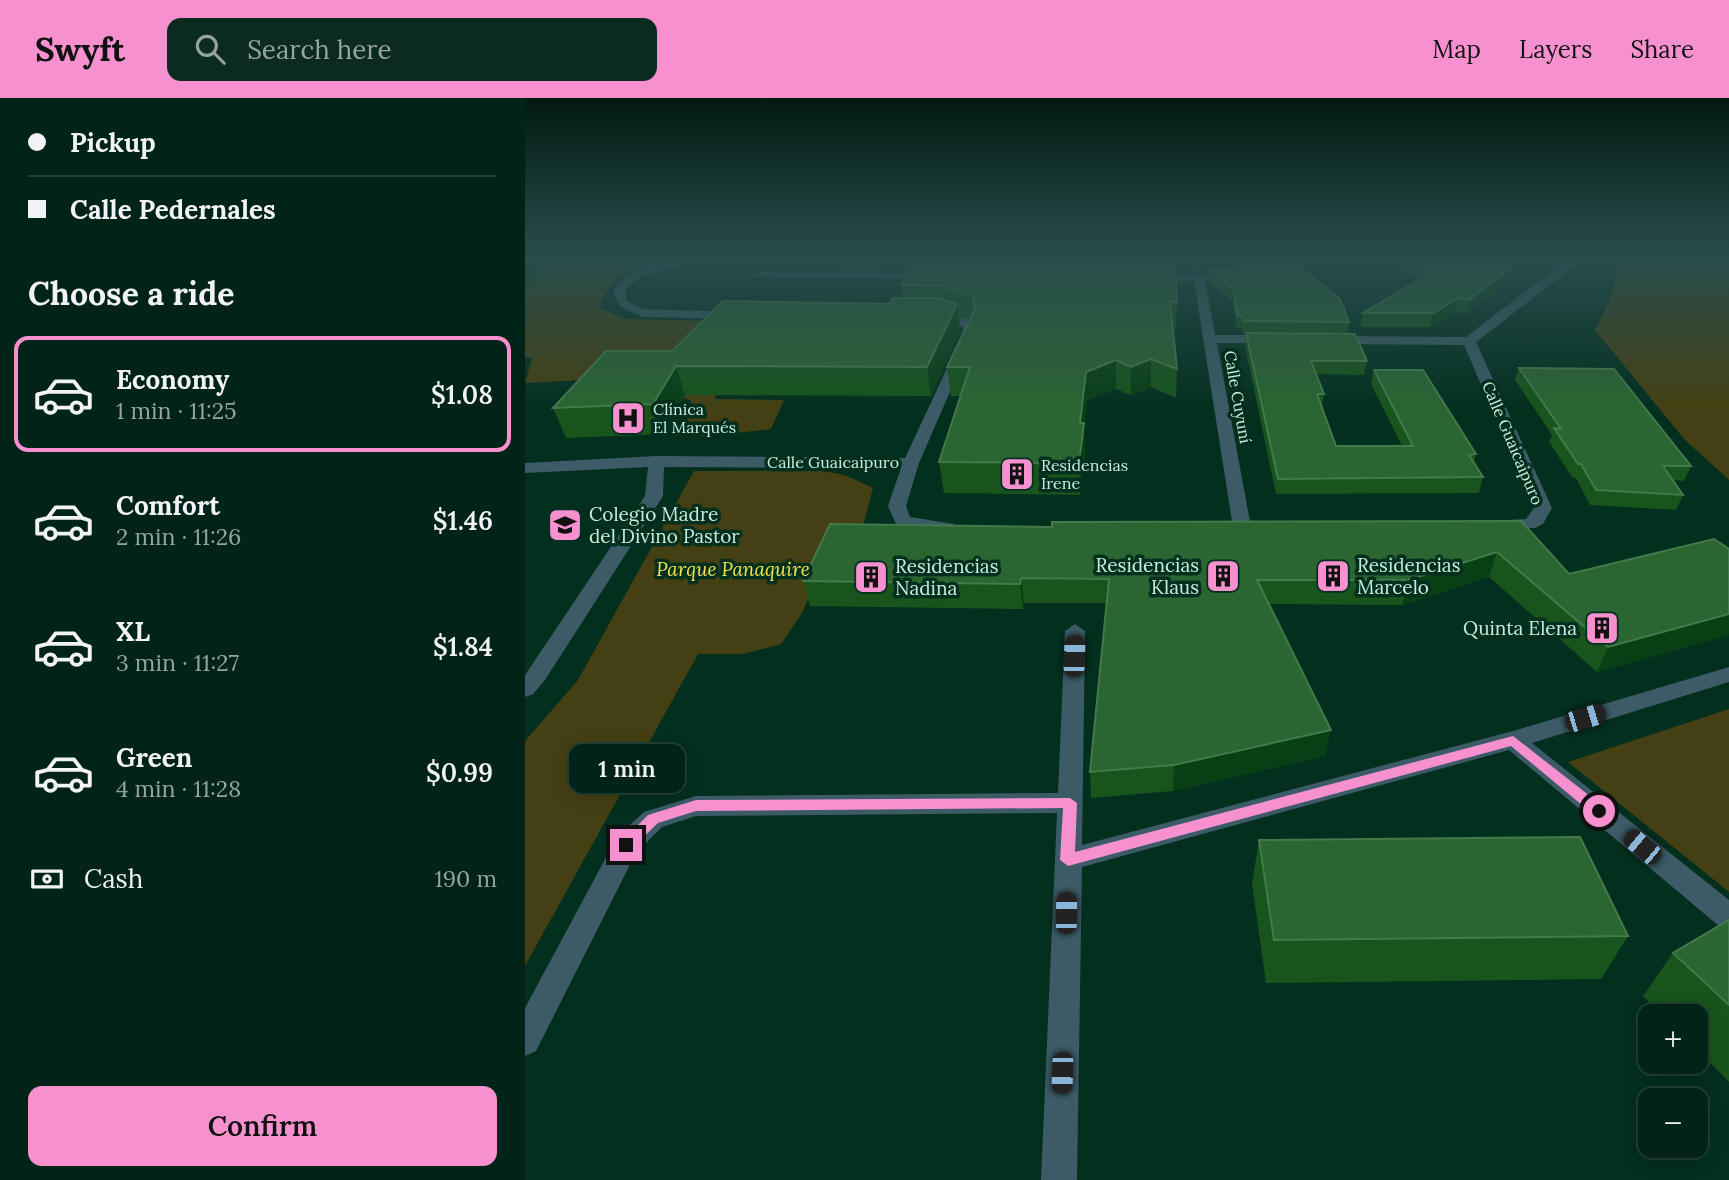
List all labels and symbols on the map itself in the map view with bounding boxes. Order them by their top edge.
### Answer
street label: Calle Cuyuní [1220,349,1256,445]
street label: Calle Guaicaipuro [1478,378,1548,508]
hospital icon: Clínica El Marqués [609,399,647,437]
place label: Clínica El Marqués [653,399,736,437]
street label: Calle Guaicaipuro [767,452,899,472]
building icon: Residencias Irene [998,455,1036,493]
place label: Residencias Irene [1041,455,1128,493]
place label: Colegio Madre del Divino Pastor [589,502,740,548]
school or university icon: Colegio Madre del Divino Pastor [546,506,584,544]
place label: Residencias Klaus [1096,553,1199,599]
place label: Residencias Marcelo [1357,553,1461,599]
place label: Residencias Nadina [895,554,999,600]
park label: Parque Panaquire [656,557,810,581]
building icon: Residencias Klaus [1204,557,1242,595]
building icon: Residencias Marcelo [1314,557,1352,595]
building icon: Residencias Nadina [852,558,890,596]
building icon: Quinta Elena [1583,609,1621,647]
place label: Quinta Elena [1463,616,1577,640]
car [1063,635,1086,677]
car [1562,702,1609,734]
callout: 1 min [568,744,684,792]
route start [1583,795,1615,827]
car [1620,825,1665,869]
route end [610,829,642,861]
car [1056,892,1077,934]
car [1051,1052,1074,1094]

